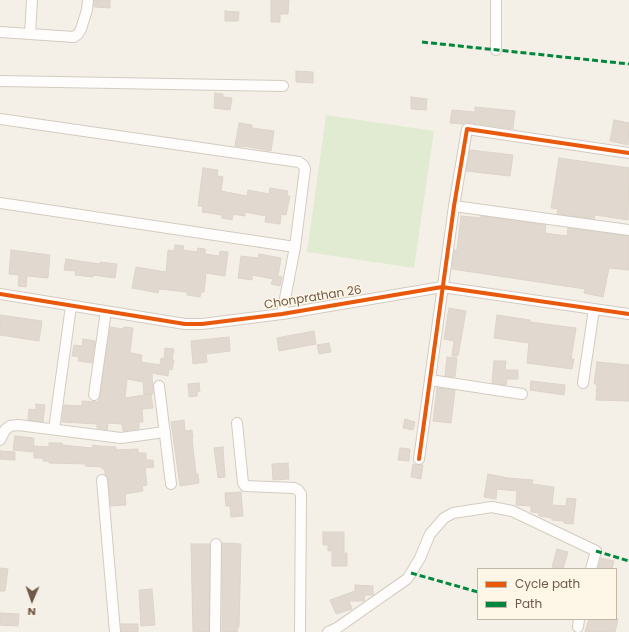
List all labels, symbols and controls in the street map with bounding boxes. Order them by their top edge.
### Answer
street label: Chonprathan 26 [263,283,363,313]
legend [477,568,617,620]
text: Cycle path [515,575,580,592]
north arrow [12,580,52,620]
text: Path [515,595,542,612]
text: N [27,604,36,620]

